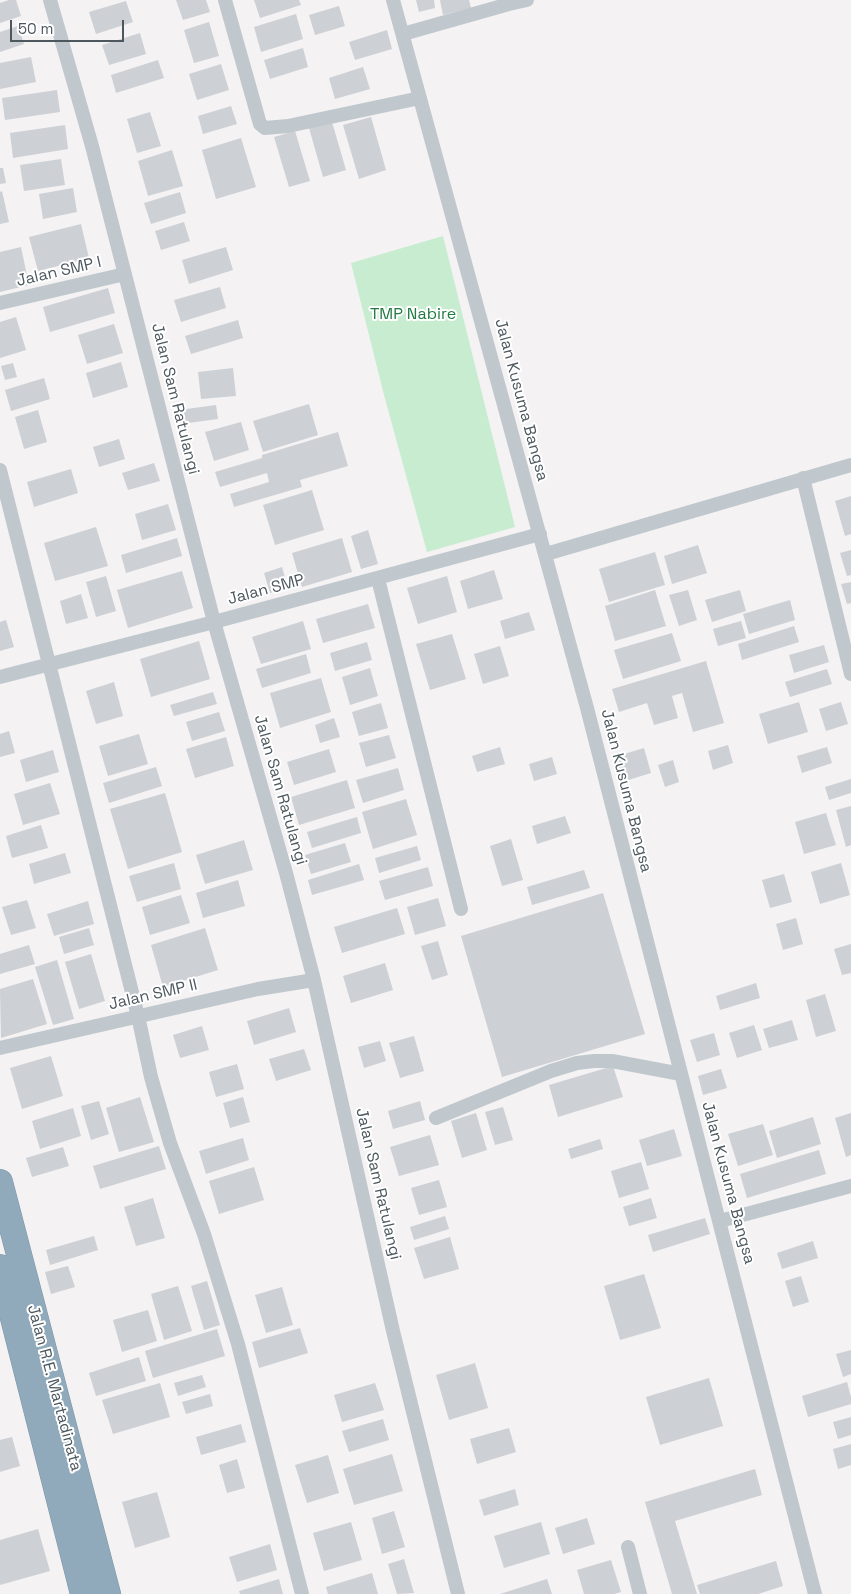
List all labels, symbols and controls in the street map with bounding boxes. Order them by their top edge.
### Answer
scale bar [12,10,126,42]
text: 50 m [18,19,53,38]
street label: Jalan SMP I [15,253,103,291]
park label: TMP Nabire [370,305,456,325]
street label: Jalan Kusuma Bangsa [490,317,552,483]
street label: Jalan Sam Ratulangi [147,321,203,477]
street label: Jalan SMP [226,571,306,609]
street label: Jalan Kusuma Bangsa [596,707,656,875]
street label: Jalan Sam Ratulangi [249,713,311,867]
street label: Jalan SMP II [107,975,199,1015]
street label: Jalan Kusuma Bangsa [697,1100,759,1266]
street label: Jalan Sam Ratulangi [351,1106,405,1262]
street label: Jalan R.E. Martadinata [23,1303,85,1473]

